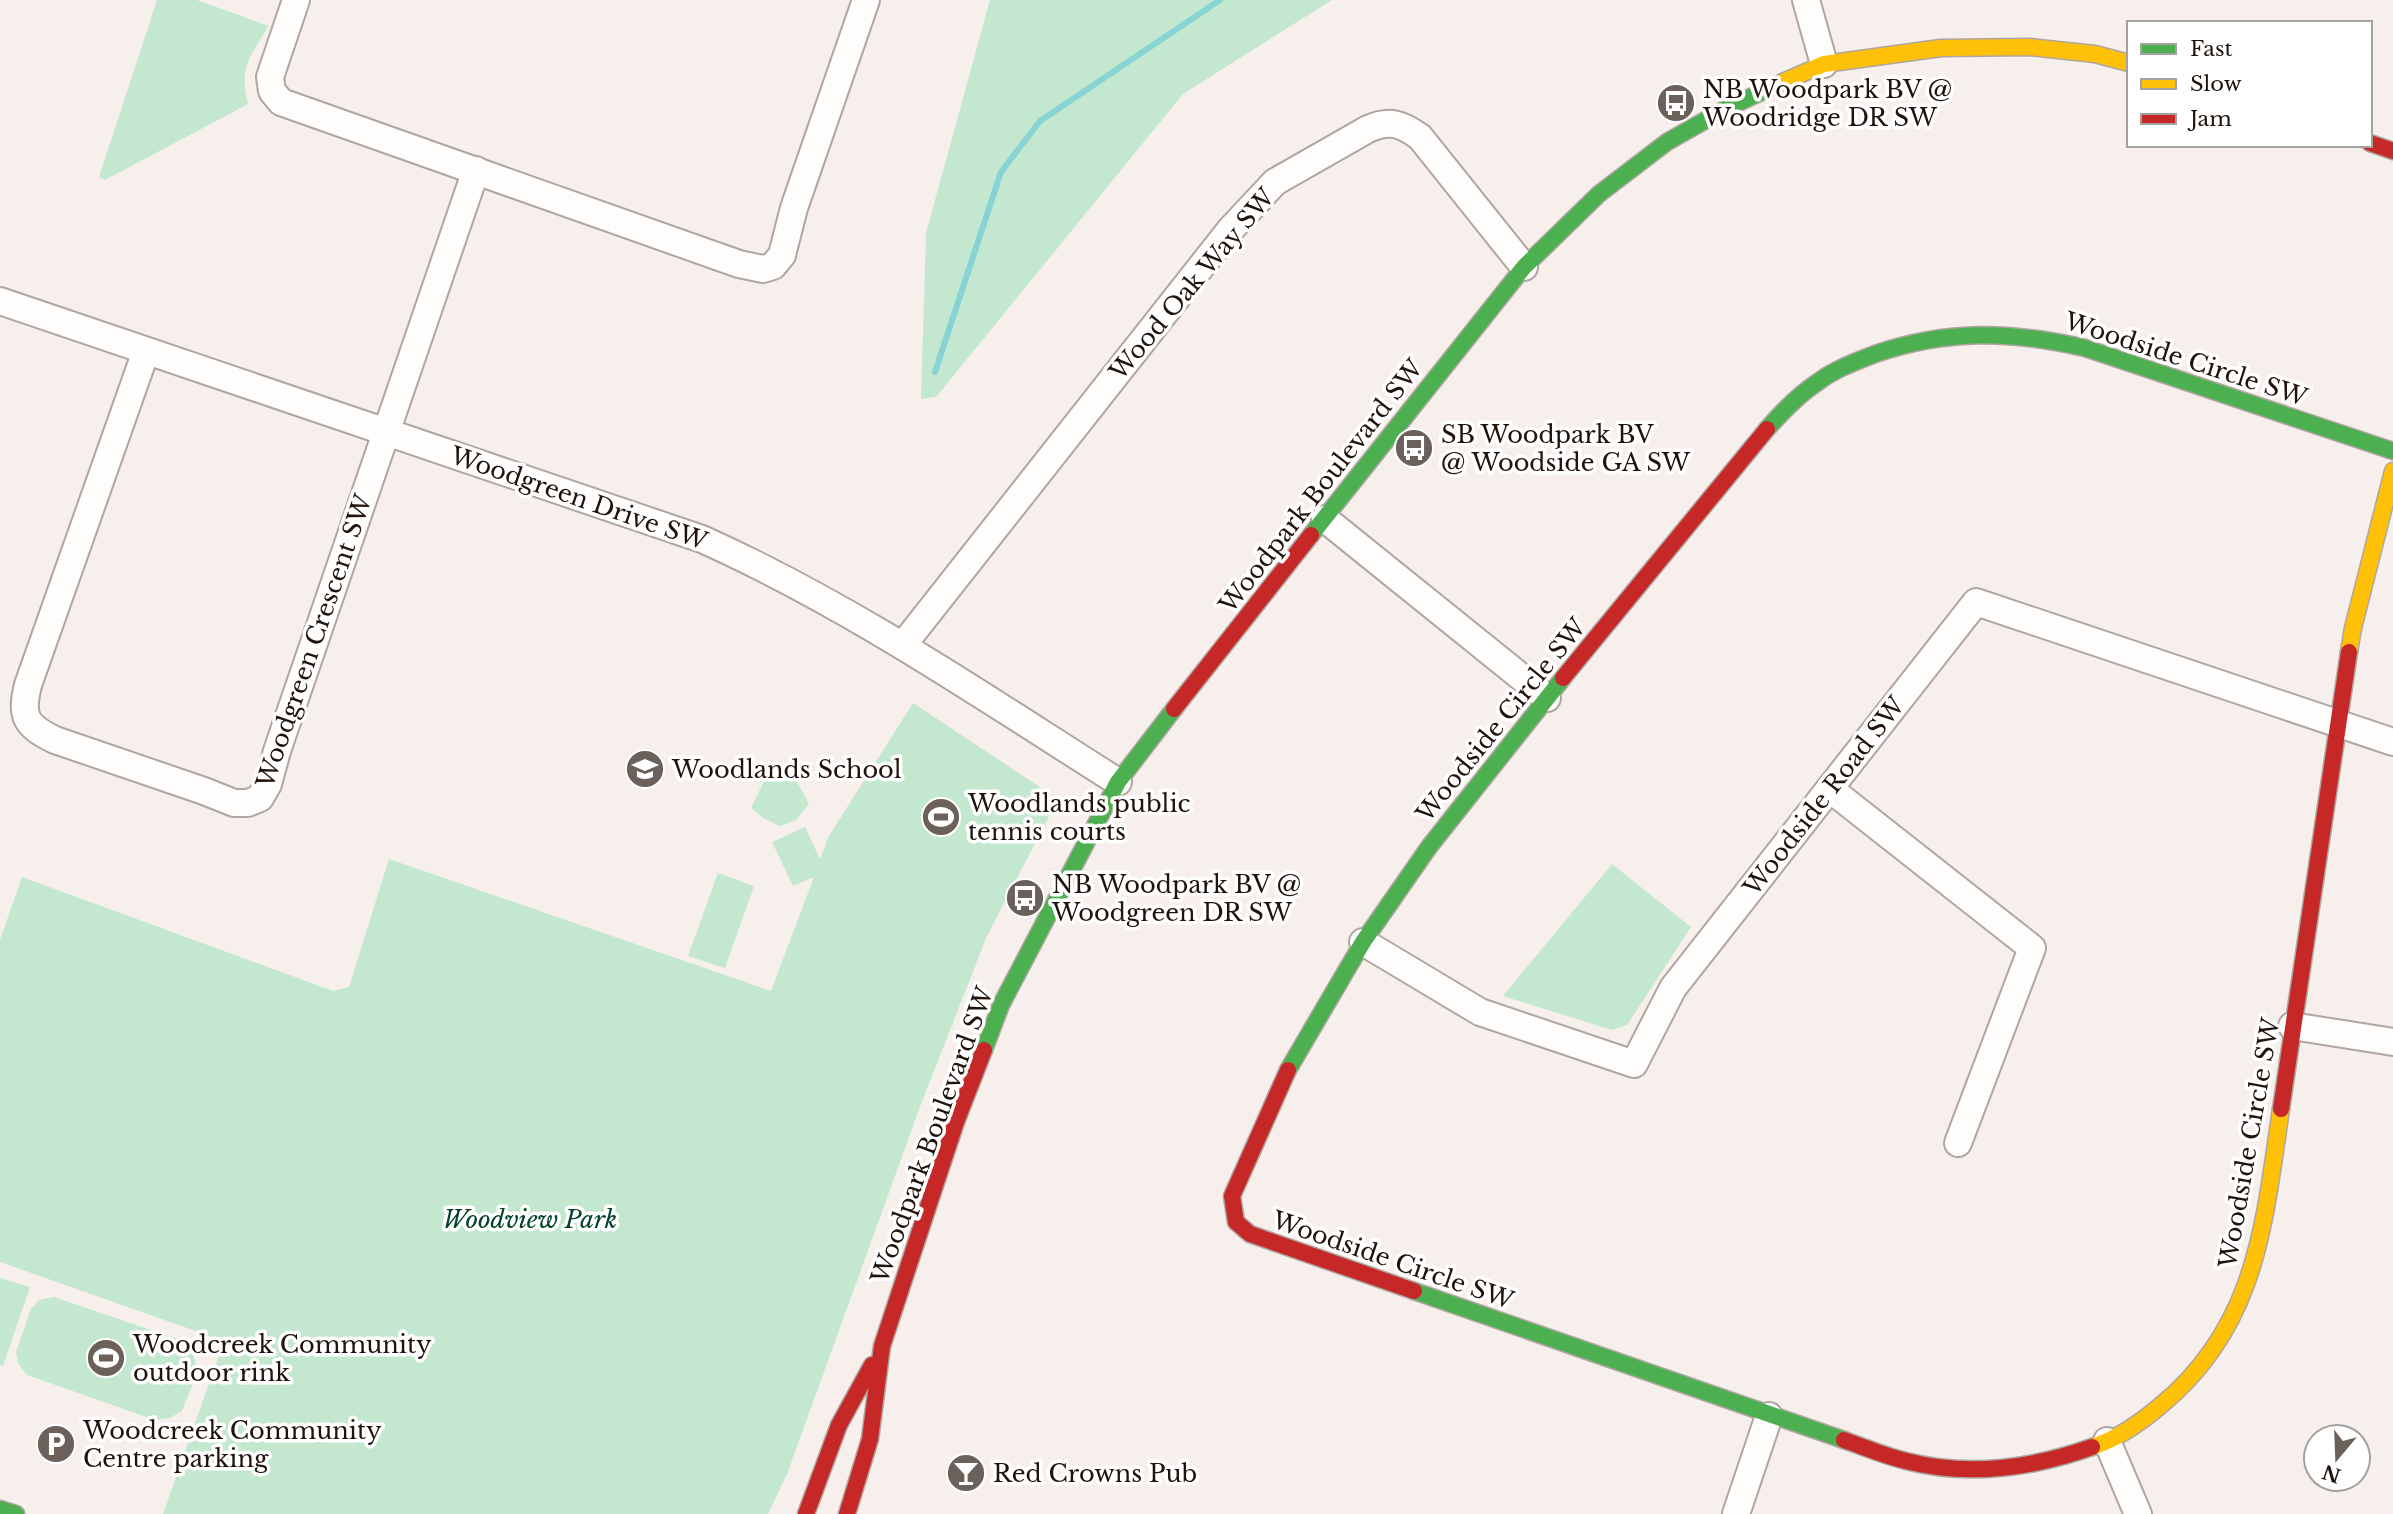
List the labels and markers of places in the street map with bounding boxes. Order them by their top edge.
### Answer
place label: NB Woodpark BV @ Woodridge DR SW [1702,75,1952,132]
bus stop icon: NB Woodpark BV @ Woodridge DR SW [1655,82,1697,124]
place label: SB Woodpark BV @ Woodside GA SW [1441,420,1691,477]
bus stop icon: SB Woodpark BV @ Woodside GA SW [1393,427,1435,469]
school or university icon: Woodlands School [624,748,666,790]
place label: Woodlands School [671,755,902,784]
place label: Woodlands public tennis courts [967,789,1191,846]
sports icon: Woodlands public tennis courts [920,796,962,838]
place label: NB Woodpark BV @ Woodgreen DR SW [1051,870,1301,927]
bus stop icon: NB Woodpark BV @ Woodgreen DR SW [1004,877,1046,919]
place label: Woodcreek Community outdoor rink [132,1330,432,1387]
sports icon: Woodcreek Community outdoor rink [85,1337,127,1379]
place label: Woodcreek Community Centre parking [82,1416,382,1473]
parking icon: Woodcreek Community Centre parking [35,1423,77,1465]
bar icon: Red Crowns Pub [945,1452,987,1494]
place label: Red Crowns Pub [993,1459,1197,1488]

